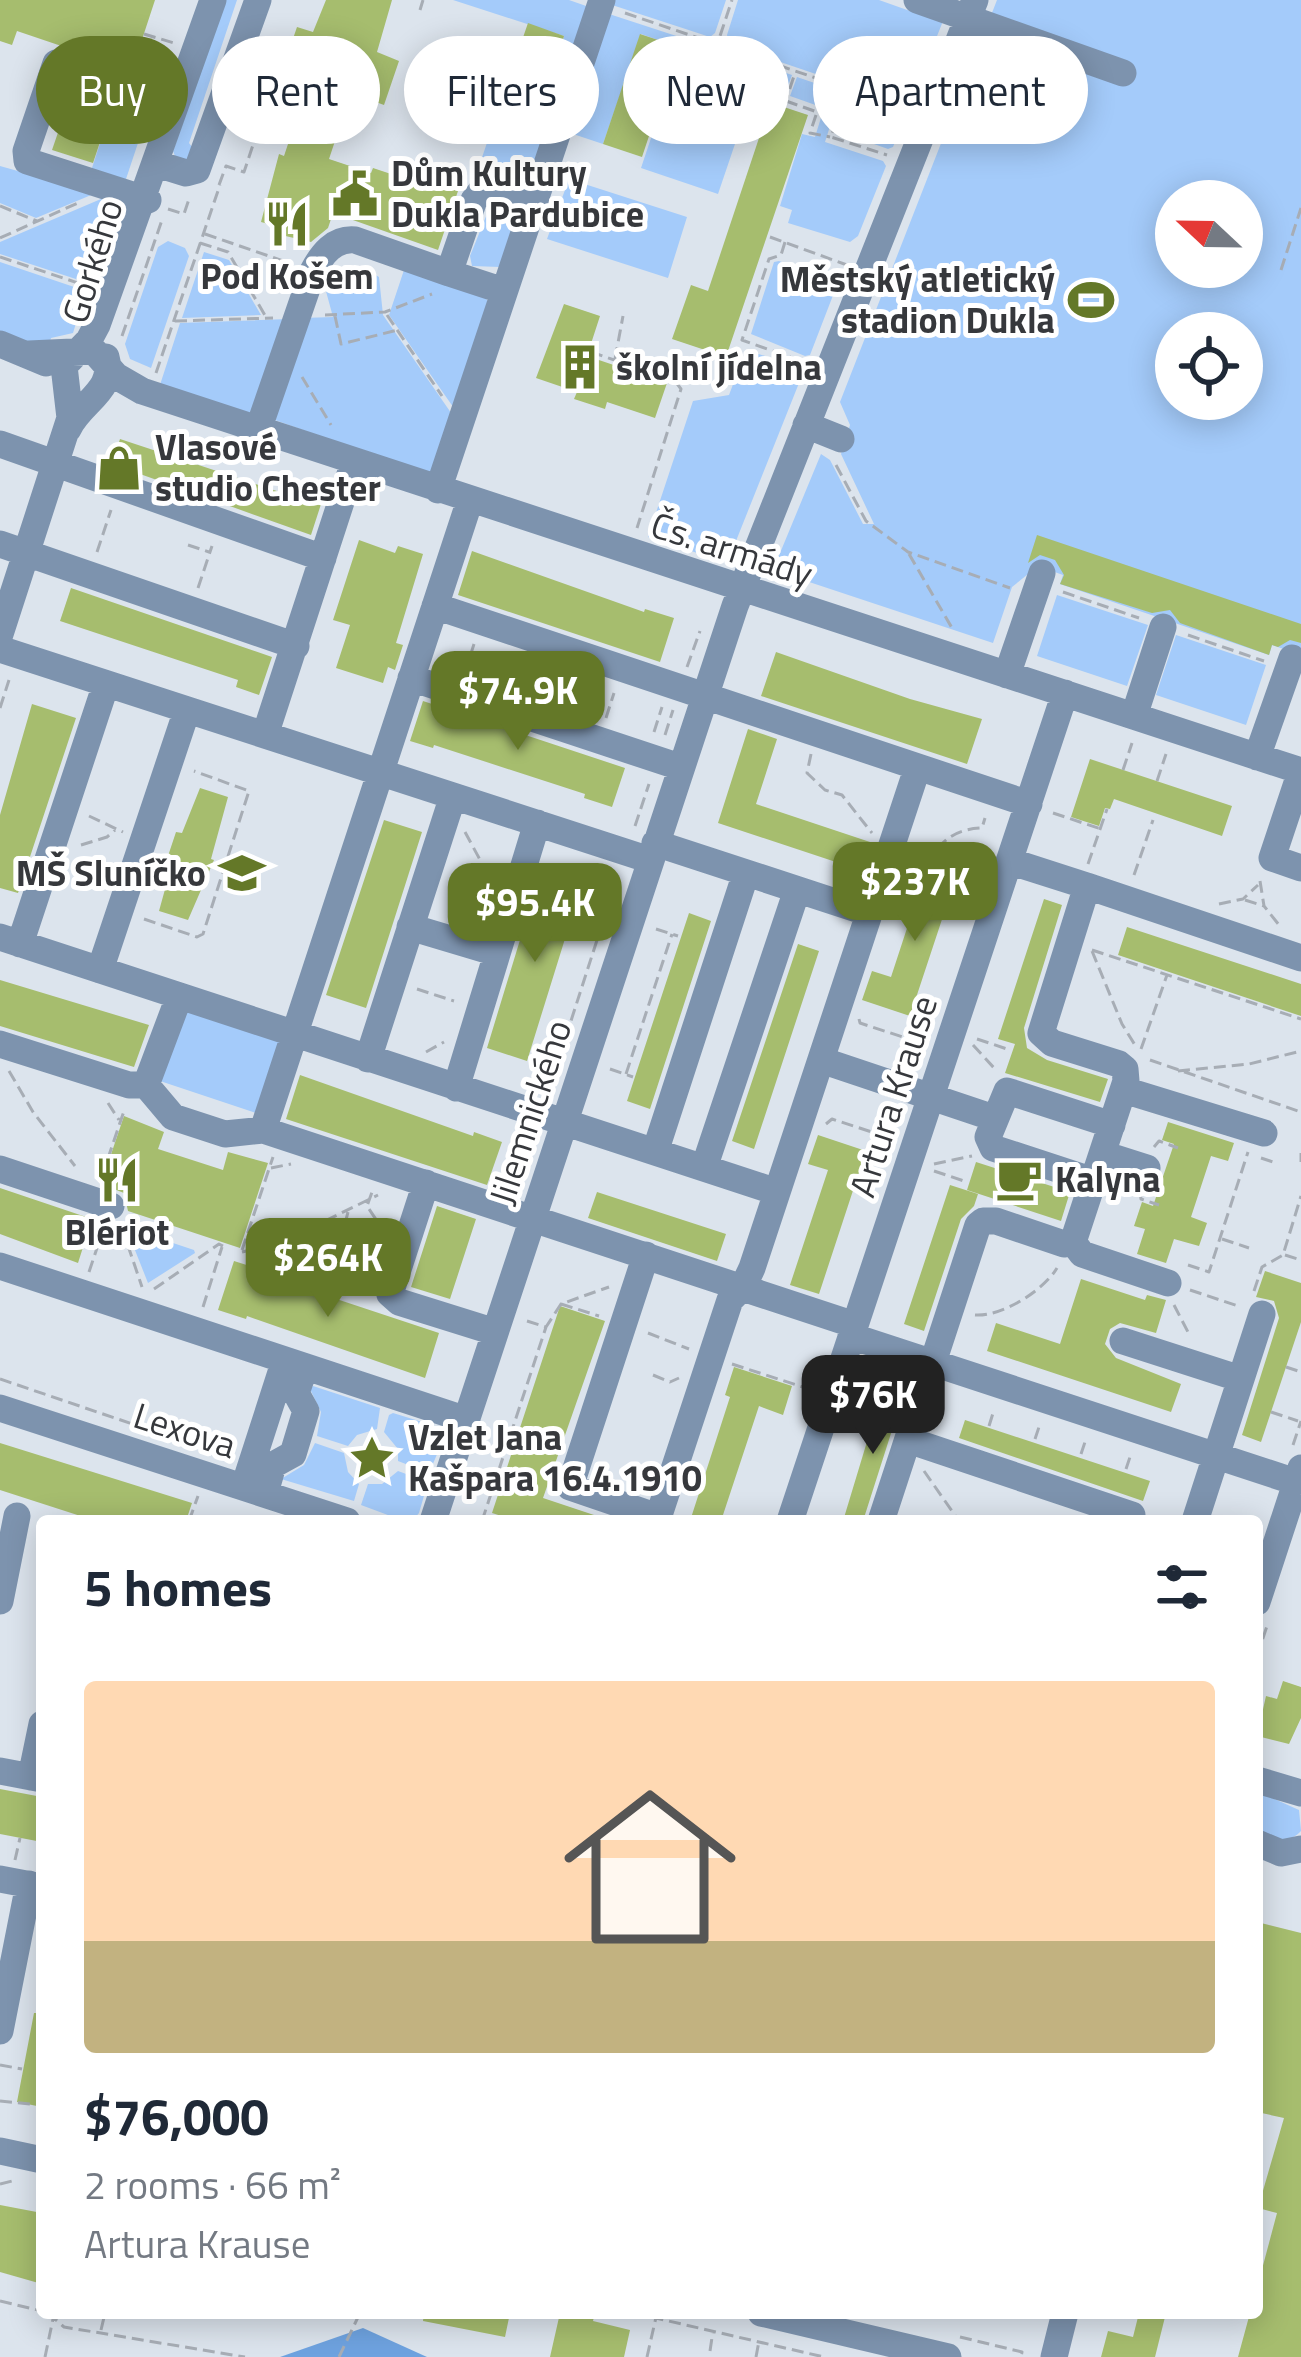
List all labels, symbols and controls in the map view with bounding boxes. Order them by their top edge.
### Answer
chip: Buy [36,36,188,144]
chip: Rent [212,36,380,144]
chip: Filters [404,36,599,144]
chip: New [623,36,789,144]
chip: Apartment [813,36,1088,144]
place label: Dům Kultury Dukla Pardubice [391,145,644,241]
public building icon: Dům Kultury Dukla Pardubice [330,169,380,219]
north arrow [1155,180,1263,288]
map controls [1155,180,1263,420]
street label: Gorkého [47,192,136,330]
restaurant icon: Pod Košem [262,199,312,249]
place label: Pod Košem [200,248,374,303]
place label: Městský atletický stadion Dukla [780,251,1055,347]
sports icon: Městský atletický stadion Dukla [1066,275,1116,325]
button: locate [1155,312,1263,420]
place label: školní jídelna [616,339,822,394]
building icon: školní jídelna [555,342,605,392]
place label: Vlasové studio Chester [155,419,381,515]
shop icon: Vlasové studio Chester [94,443,144,493]
street label: Čs. armády [644,497,820,600]
pin: $74.9K [420,651,616,753]
text: $74.9K [458,660,578,719]
pin: $237K [831,842,999,944]
place label: MŠ Sluníčko [16,845,206,900]
school or university icon: MŠ Sluníčko [217,848,267,898]
text: $237K [860,851,970,910]
pin: $95.4K [437,863,633,965]
text: $95.4K [475,872,595,931]
street label: Artura Krause [834,988,951,1204]
street label: Jilemnického [474,1012,585,1211]
place label: Kalyna [1055,1151,1161,1206]
cafe icon: Kalyna [994,1154,1044,1204]
restaurant icon: Blériot [92,1155,142,1205]
place label: Blériot [65,1204,169,1259]
pin: $264K [244,1218,412,1320]
text: $264K [273,1227,383,1286]
pin: $76K [802,1355,944,1457]
text: $76K [829,1364,917,1423]
street label: Lexova [127,1387,243,1472]
place label: Vzlet Jana Kašpara 16.4.1910 [408,1409,702,1505]
place icon: Vzlet Jana Kašpara 16.4.1910 [347,1433,397,1483]
text: 5 homes [84,1548,272,1626]
icon: filters [1149,1554,1215,1620]
icon: home [542,1759,758,1975]
text: $76,000 [84,2077,269,2155]
text: 2 rooms · 66 m² [84,2155,341,2214]
text: Artura Krause [84,2214,310,2273]

